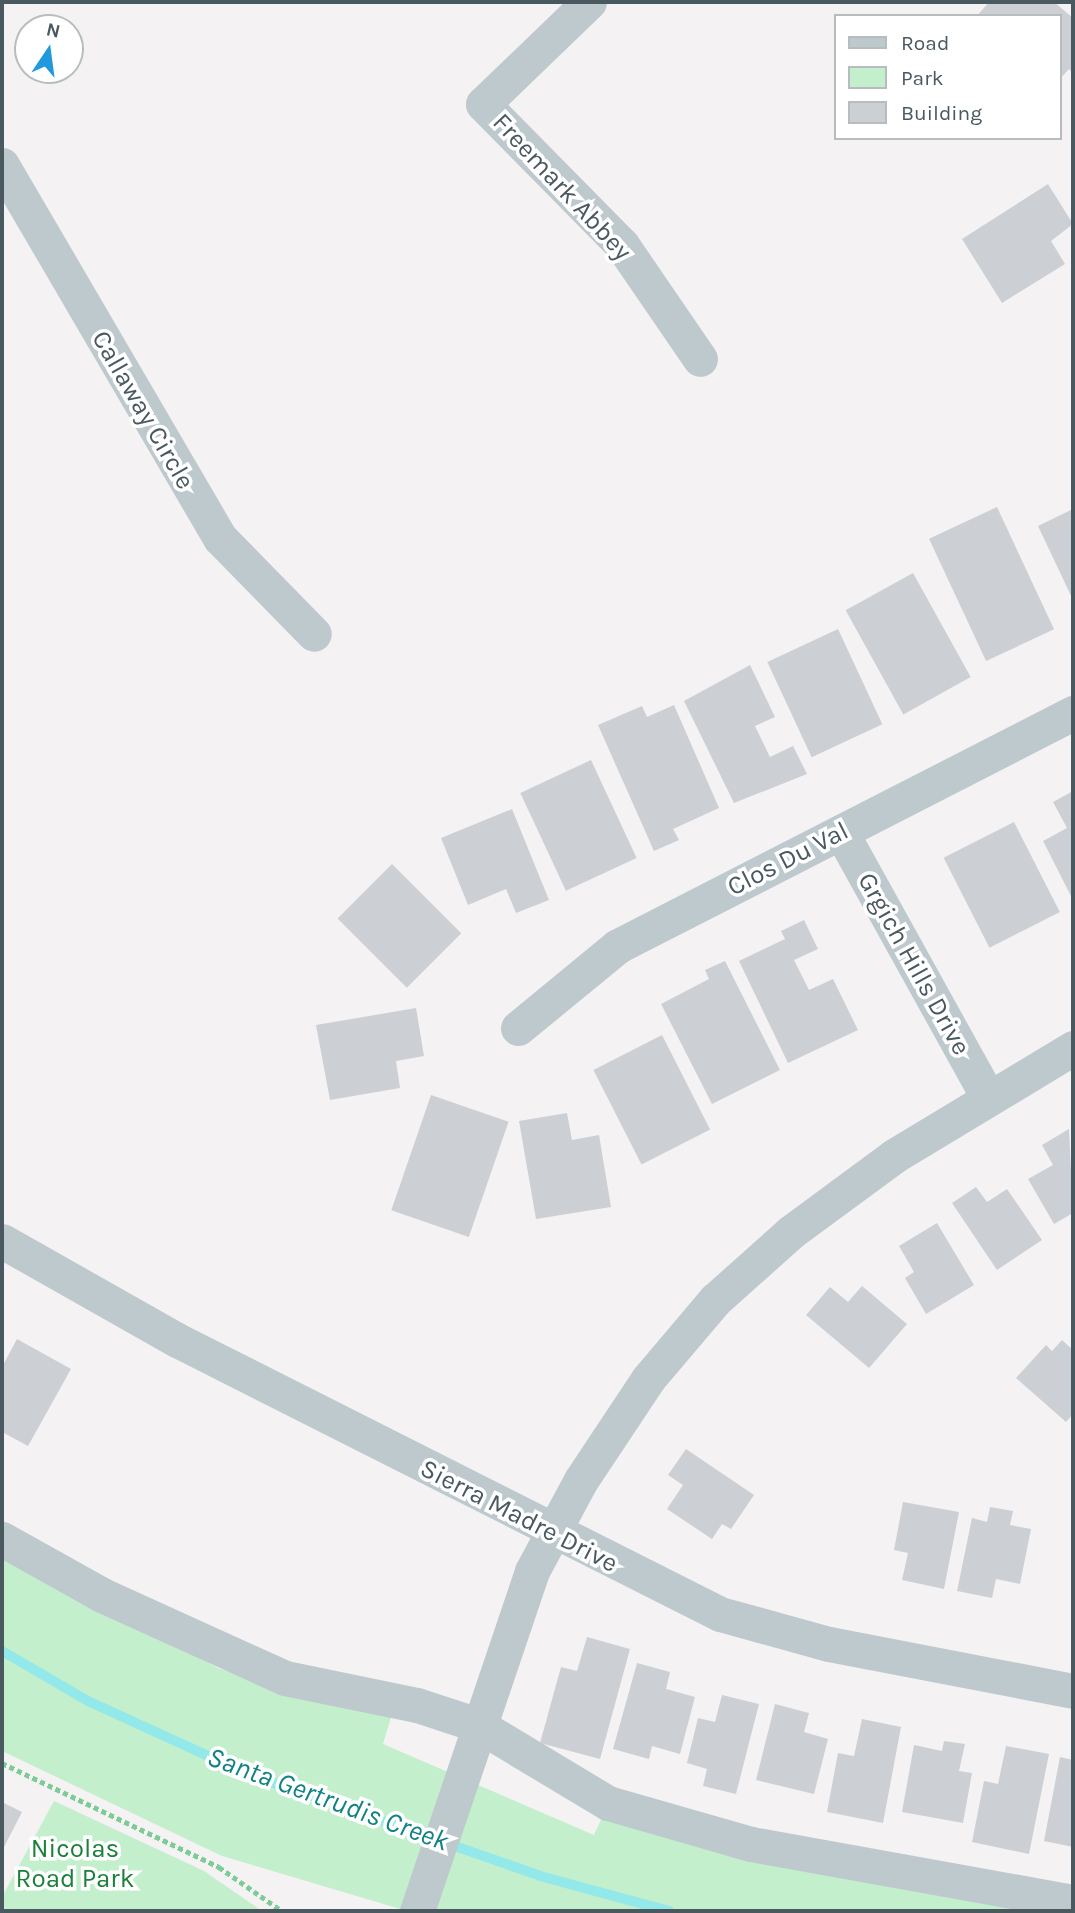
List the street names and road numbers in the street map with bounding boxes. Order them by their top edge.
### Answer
street label: Freemark Abbey [486,107,638,267]
street label: Callaway Circle [85,325,201,495]
street label: Clos Du Val [722,815,854,903]
street label: Grgich Hills Drive [851,867,977,1061]
street label: Sierra Madre Drive [415,1453,623,1579]

